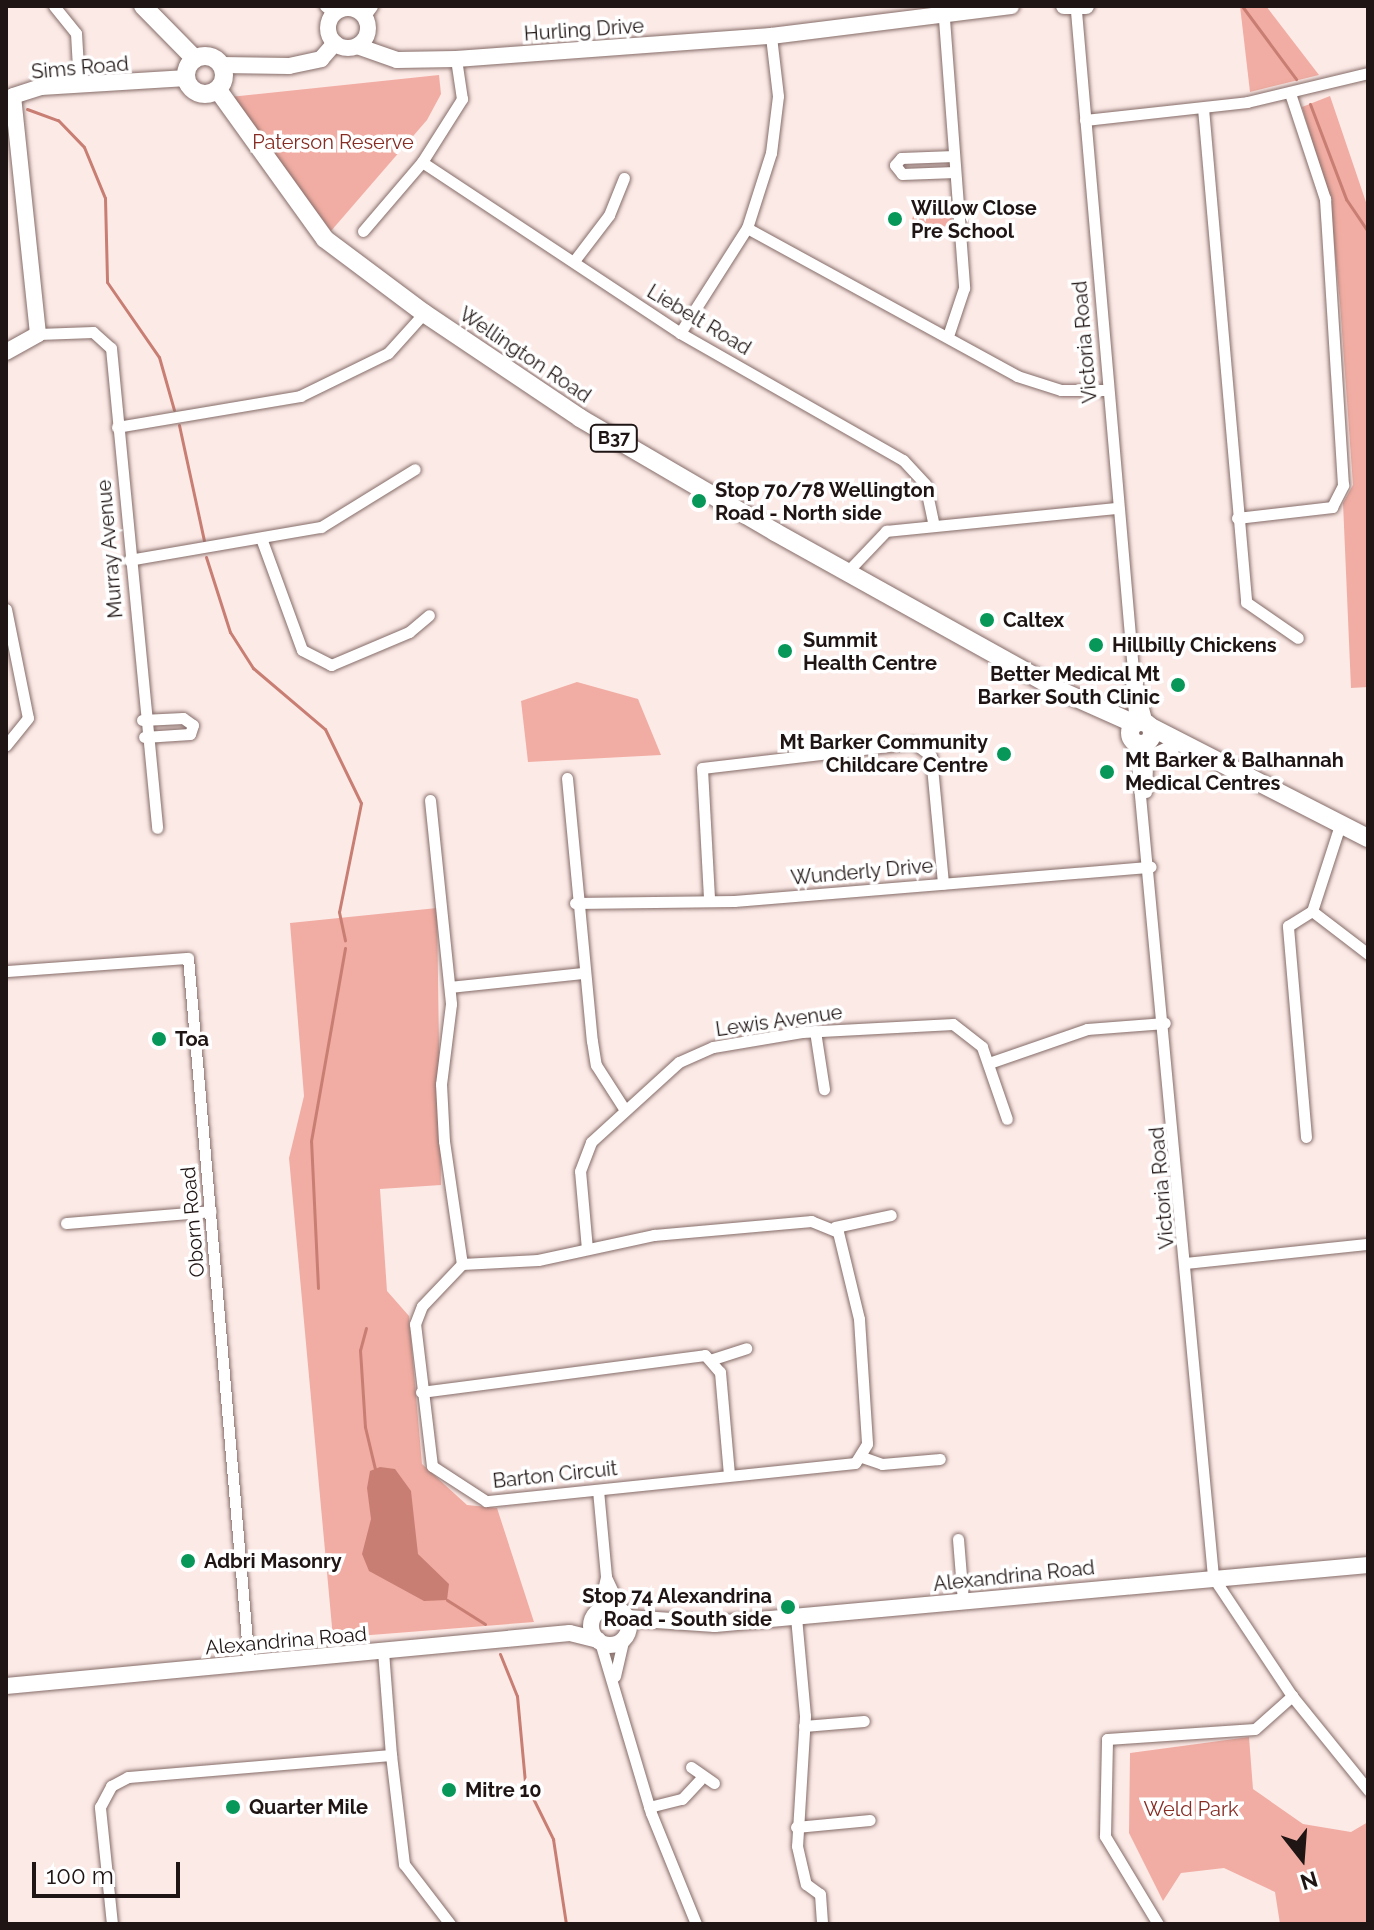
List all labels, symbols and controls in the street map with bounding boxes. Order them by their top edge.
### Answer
street label: Hurling Drive [523,14,645,46]
street label: Sims Road [30,52,130,84]
park label: Paterson Reserve [252,130,414,154]
place label: Willow Close Pre School [911,196,1037,243]
marker: Willow Close Pre School [886,210,904,228]
street label: Liebelt Road [643,280,755,360]
street label: Victoria Road [1068,280,1102,404]
street label: Wellington Road [455,302,595,408]
road number: B37 [588,424,640,452]
street label: Murray Avenue [92,478,128,620]
place label: Stop 70/78 Wellington Road - North side [715,478,935,525]
marker: Stop 70/78 Wellington Road - North side [690,492,708,510]
place label: Caltex [1003,608,1064,632]
marker: Caltex [978,611,996,629]
place label: Summit Health Centre [803,628,937,675]
place label: Hillbilly Chickens [1112,633,1277,657]
marker: Hillbilly Chickens [1087,636,1105,654]
marker: Summit Health Centre [774,640,796,662]
place label: Better Medical Mt Barker South Clinic [977,662,1160,709]
marker: Better Medical Mt Barker South Clinic [1167,674,1189,696]
place label: Mt Barker Community Childcare Centre [779,730,988,777]
marker: Mt Barker Community Childcare Centre [995,745,1013,763]
place label: Mt Barker & Balhannah Medical Centres [1125,748,1344,795]
marker: Mt Barker & Balhannah Medical Centres [1096,761,1118,783]
street label: Wunderly Drive [789,854,935,890]
street label: Lewis Avenue [714,1000,844,1042]
place label: Toa [175,1027,209,1051]
marker: Toa [150,1030,168,1048]
street label: Victoria Road [1145,1126,1179,1250]
street label: Oborn Road [176,1166,210,1278]
street label: Barton Circuit [492,1457,618,1493]
place label: Adbri Masonry [204,1549,342,1573]
marker: Adbri Masonry [179,1552,197,1570]
street label: Alexandrina Road [932,1556,1096,1596]
place label: Stop 74 Alexandrina Road - South side [582,1584,772,1631]
marker: Stop 74 Alexandrina Road - South side [779,1598,797,1616]
street label: Alexandrina Road [204,1622,368,1660]
place label: Mitre 10 [465,1778,542,1802]
marker: Mitre 10 [440,1781,458,1799]
place label: Quarter Mile [249,1795,368,1819]
park label: Weld Park [1143,1797,1239,1821]
marker: Quarter Mile [224,1798,242,1816]
north arrow [1262,1818,1342,1898]
scale bar [36,1846,184,1896]
text: 100 m [46,1861,114,1890]
text: N [1297,1866,1321,1896]

